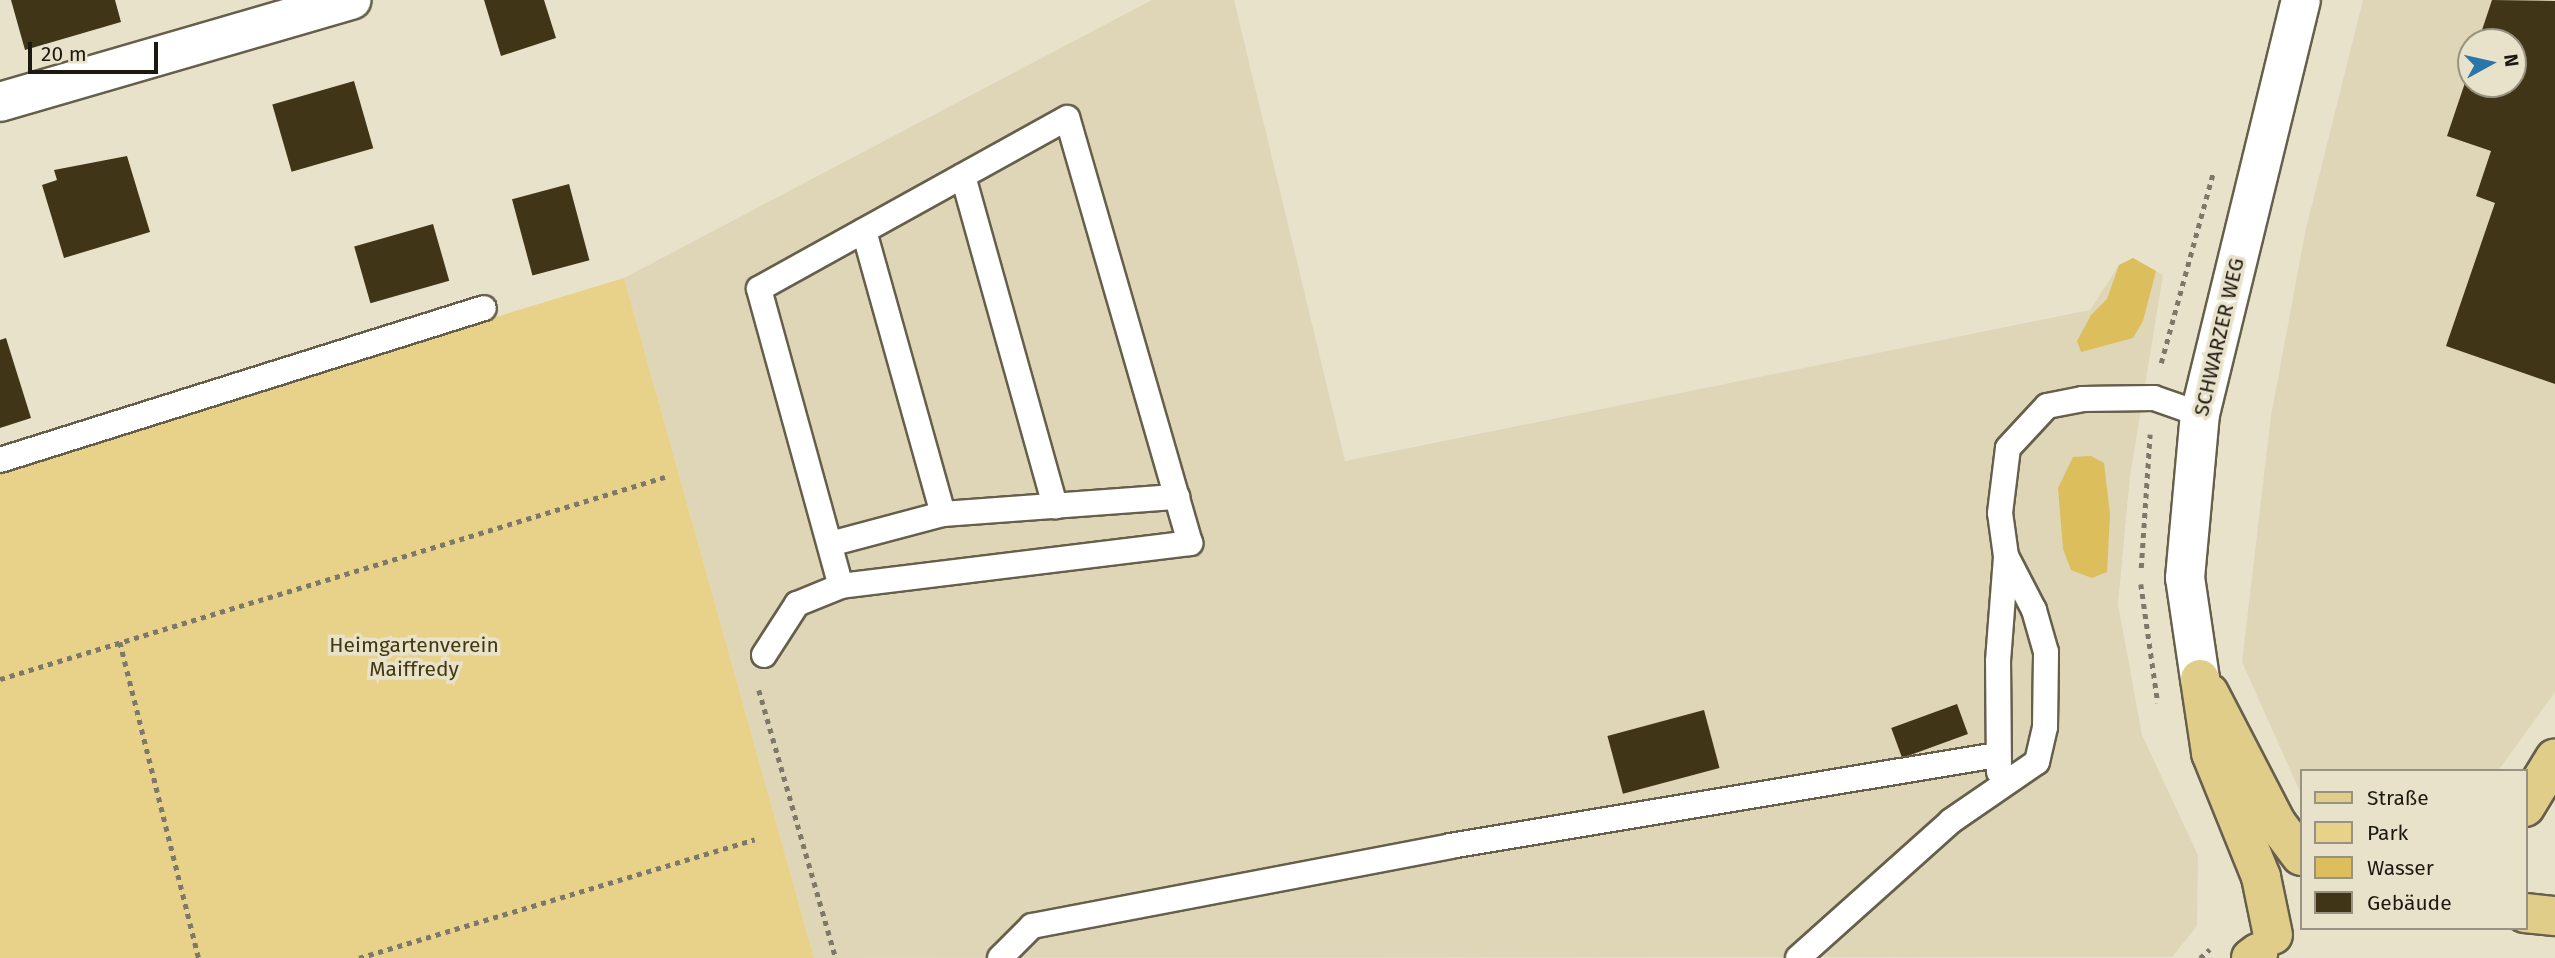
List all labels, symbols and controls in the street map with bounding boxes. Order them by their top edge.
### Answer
scale bar [32,28,161,72]
north arrow [2457,28,2527,98]
text: 20 m [41,41,87,67]
text: N [2499,52,2524,68]
street label: SCHWARZER WEG [2189,256,2249,418]
park label: Heimgartenverein Maiffredy [329,632,499,682]
legend [2300,769,2527,930]
text: Straße [2367,785,2429,811]
text: Park [2367,820,2408,846]
text: Wasser [2367,855,2434,881]
text: Gebäude [2367,890,2452,916]

